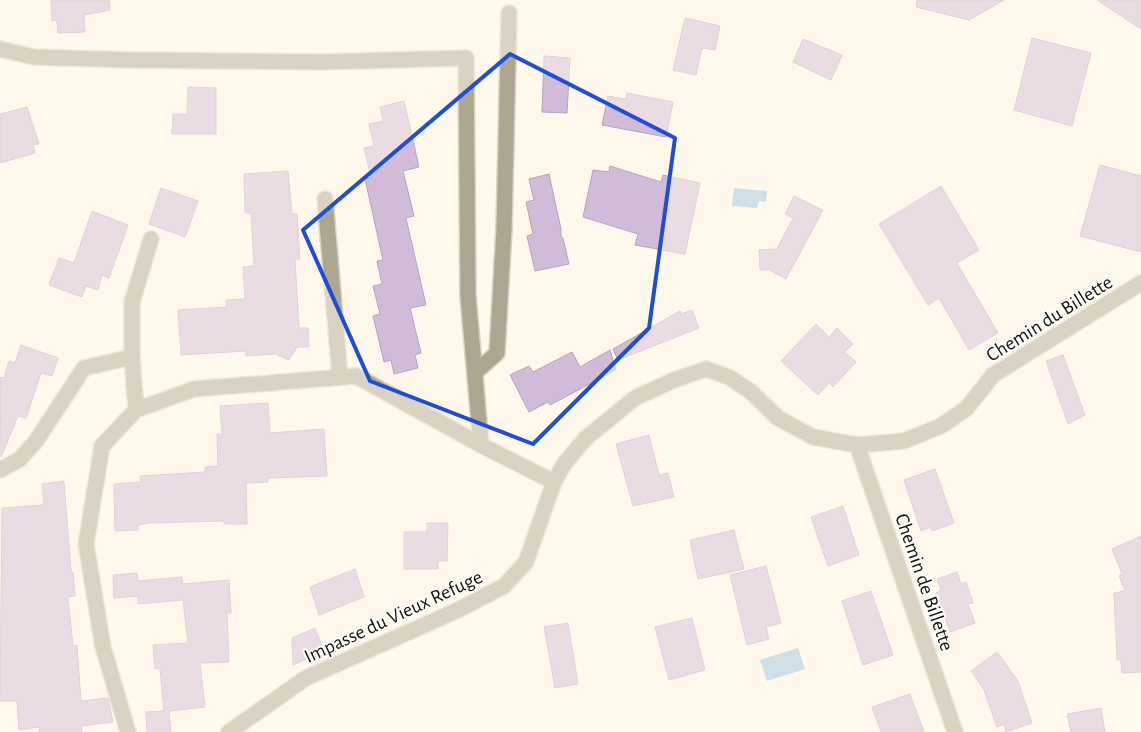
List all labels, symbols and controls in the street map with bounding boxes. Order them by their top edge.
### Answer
street label: Chemin du Billette [983,272,1116,366]
street label: Chemin de Billette [891,511,957,654]
street label: Impasse du Vieux Refuge [301,567,486,667]

